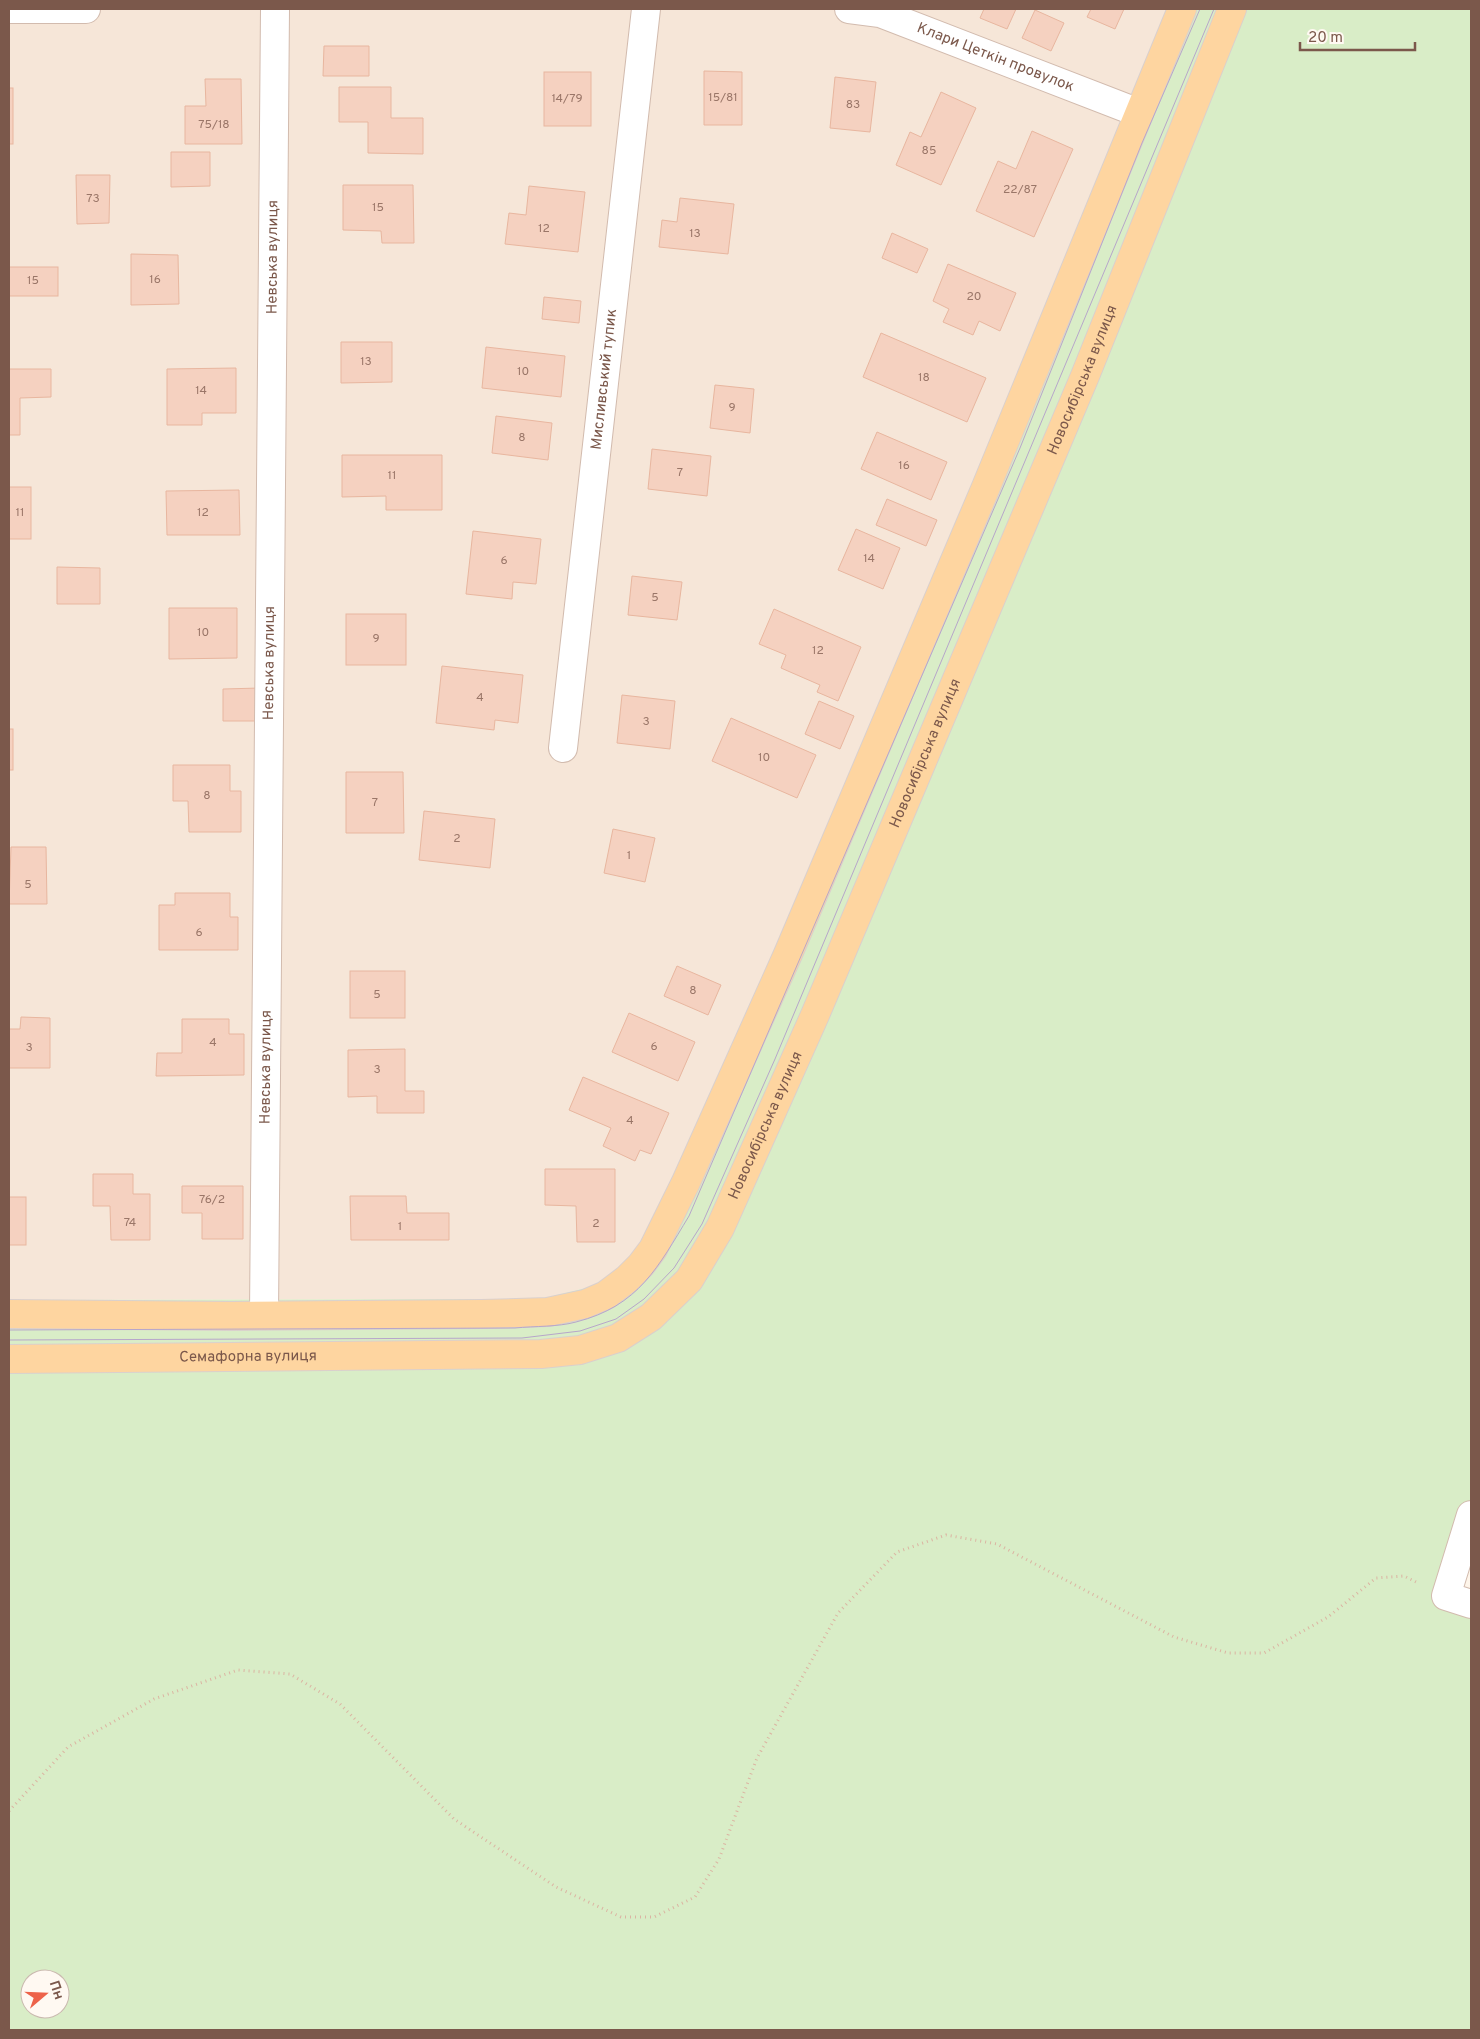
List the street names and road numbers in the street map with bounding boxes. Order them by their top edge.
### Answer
street label: Клари Цеткін провулок [914,19,1077,97]
street label: Невська вулиця [263,200,283,314]
street label: Новосибірська вулиця [1043,302,1122,458]
street label: Мисливський тупик [587,308,622,451]
street label: Невська вулиця [260,606,279,720]
street label: Новосибірська вулиця [886,676,966,831]
street label: Невська вулиця [256,1010,276,1124]
street label: Новосибірська вулиця [724,1048,807,1203]
street label: Семафорна вулиця [179,1347,317,1367]

